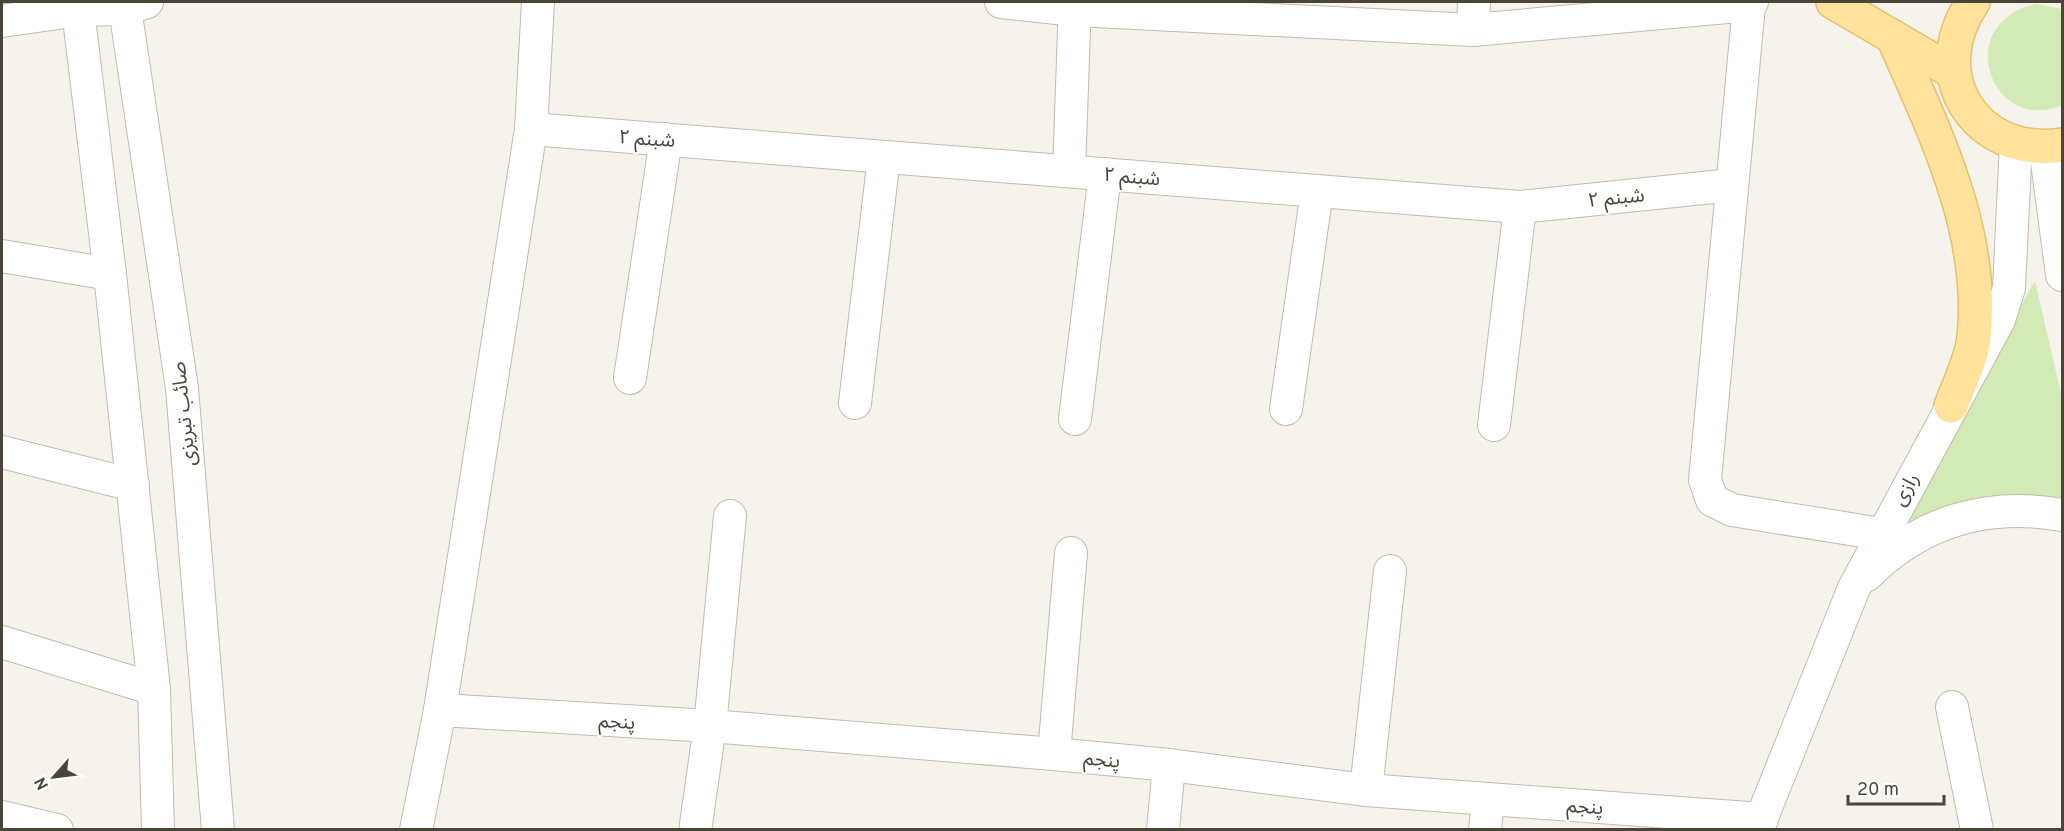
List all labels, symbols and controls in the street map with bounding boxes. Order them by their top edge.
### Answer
street label: شبنم ۲ [618,125,676,155]
street label: شبنم ۲ [1102,163,1161,193]
street label: شبنم ۲ [1587,183,1646,215]
street label: صائب تبریزی [167,360,203,467]
street label: رازی [1887,469,1926,511]
street label: پنجم [598,709,636,737]
street label: پنجم [1082,746,1121,776]
north arrow [24,747,84,807]
scale bar [1848,768,1944,806]
text: N [31,773,54,793]
text: 20 m [1857,779,1899,802]
street label: پنجم [1566,794,1604,822]

